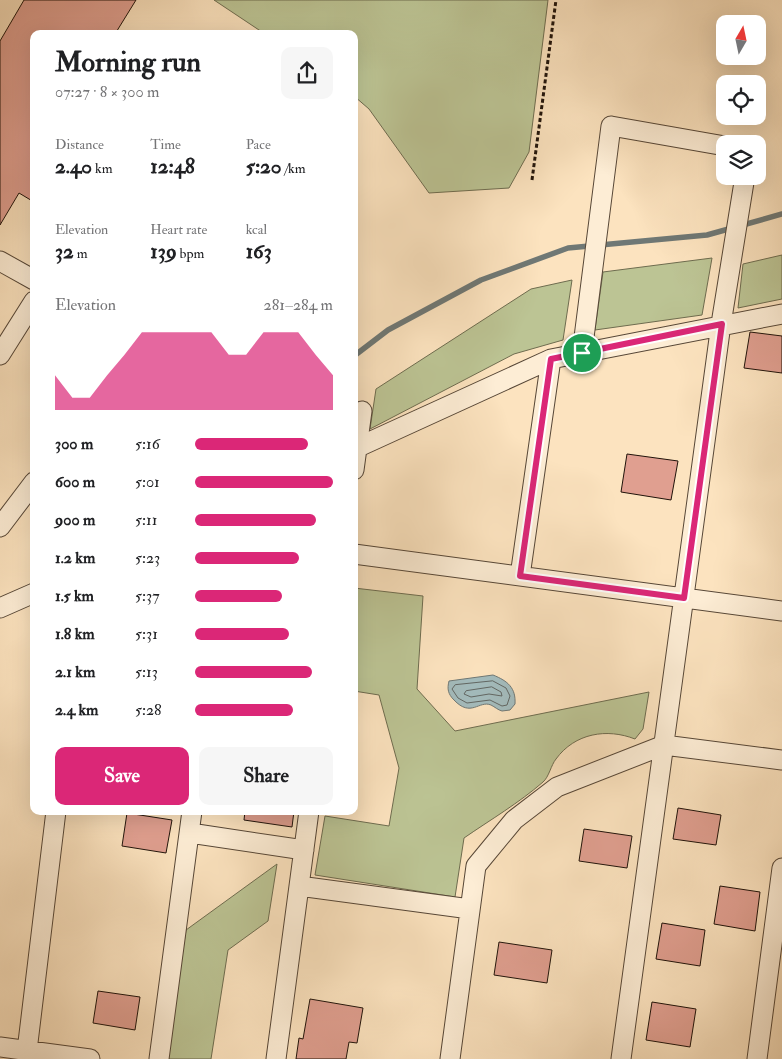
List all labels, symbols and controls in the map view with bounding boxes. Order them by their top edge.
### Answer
north arrow [716,15,766,65]
map controls [716,15,766,185]
text: Morning run [55,45,201,80]
button: share [281,47,333,99]
button: locate [716,75,766,125]
text: 07:27 · 8 × 300 m [55,82,159,102]
button: layers [716,135,766,185]
text: Distance [55,136,104,153]
text: Time [150,136,181,153]
text: Pace [246,136,271,153]
text: 2.40 [55,153,92,180]
text: 12:48 [150,153,195,180]
text: 5:20 [246,153,282,180]
text: km [92,160,113,177]
text: /km [282,160,306,177]
text: Elevation [55,221,108,238]
text: Heart rate [150,221,207,238]
text: kcal [246,221,267,238]
text: 32 [55,238,74,265]
text: 139 [150,238,177,265]
text: 163 [246,238,272,265]
text: m [74,245,88,262]
text: bpm [177,245,204,262]
text: Elevation [55,295,116,315]
text: 281–284 m [264,295,333,315]
pin [561,332,603,374]
icon: arrive [568,339,596,367]
text: 300 m [55,434,93,454]
text: 5:16 [135,434,160,454]
text: 600 m [55,472,95,492]
text: 5:01 [135,472,160,492]
text: 900 m [55,510,95,530]
text: 5:11 [135,510,157,530]
text: 1.2 km [55,548,95,568]
text: 5:23 [135,548,160,568]
text: 1.5 km [55,586,94,606]
text: 5:37 [135,586,159,606]
text: 1.8 km [55,624,95,644]
text: 5:31 [135,624,158,644]
text: 2.1 km [55,662,95,682]
text: 5:13 [135,662,158,682]
text: 2.4 km [55,700,98,720]
text: 5:28 [135,700,162,720]
button: Save [55,747,189,805]
button: Share [199,747,333,805]

